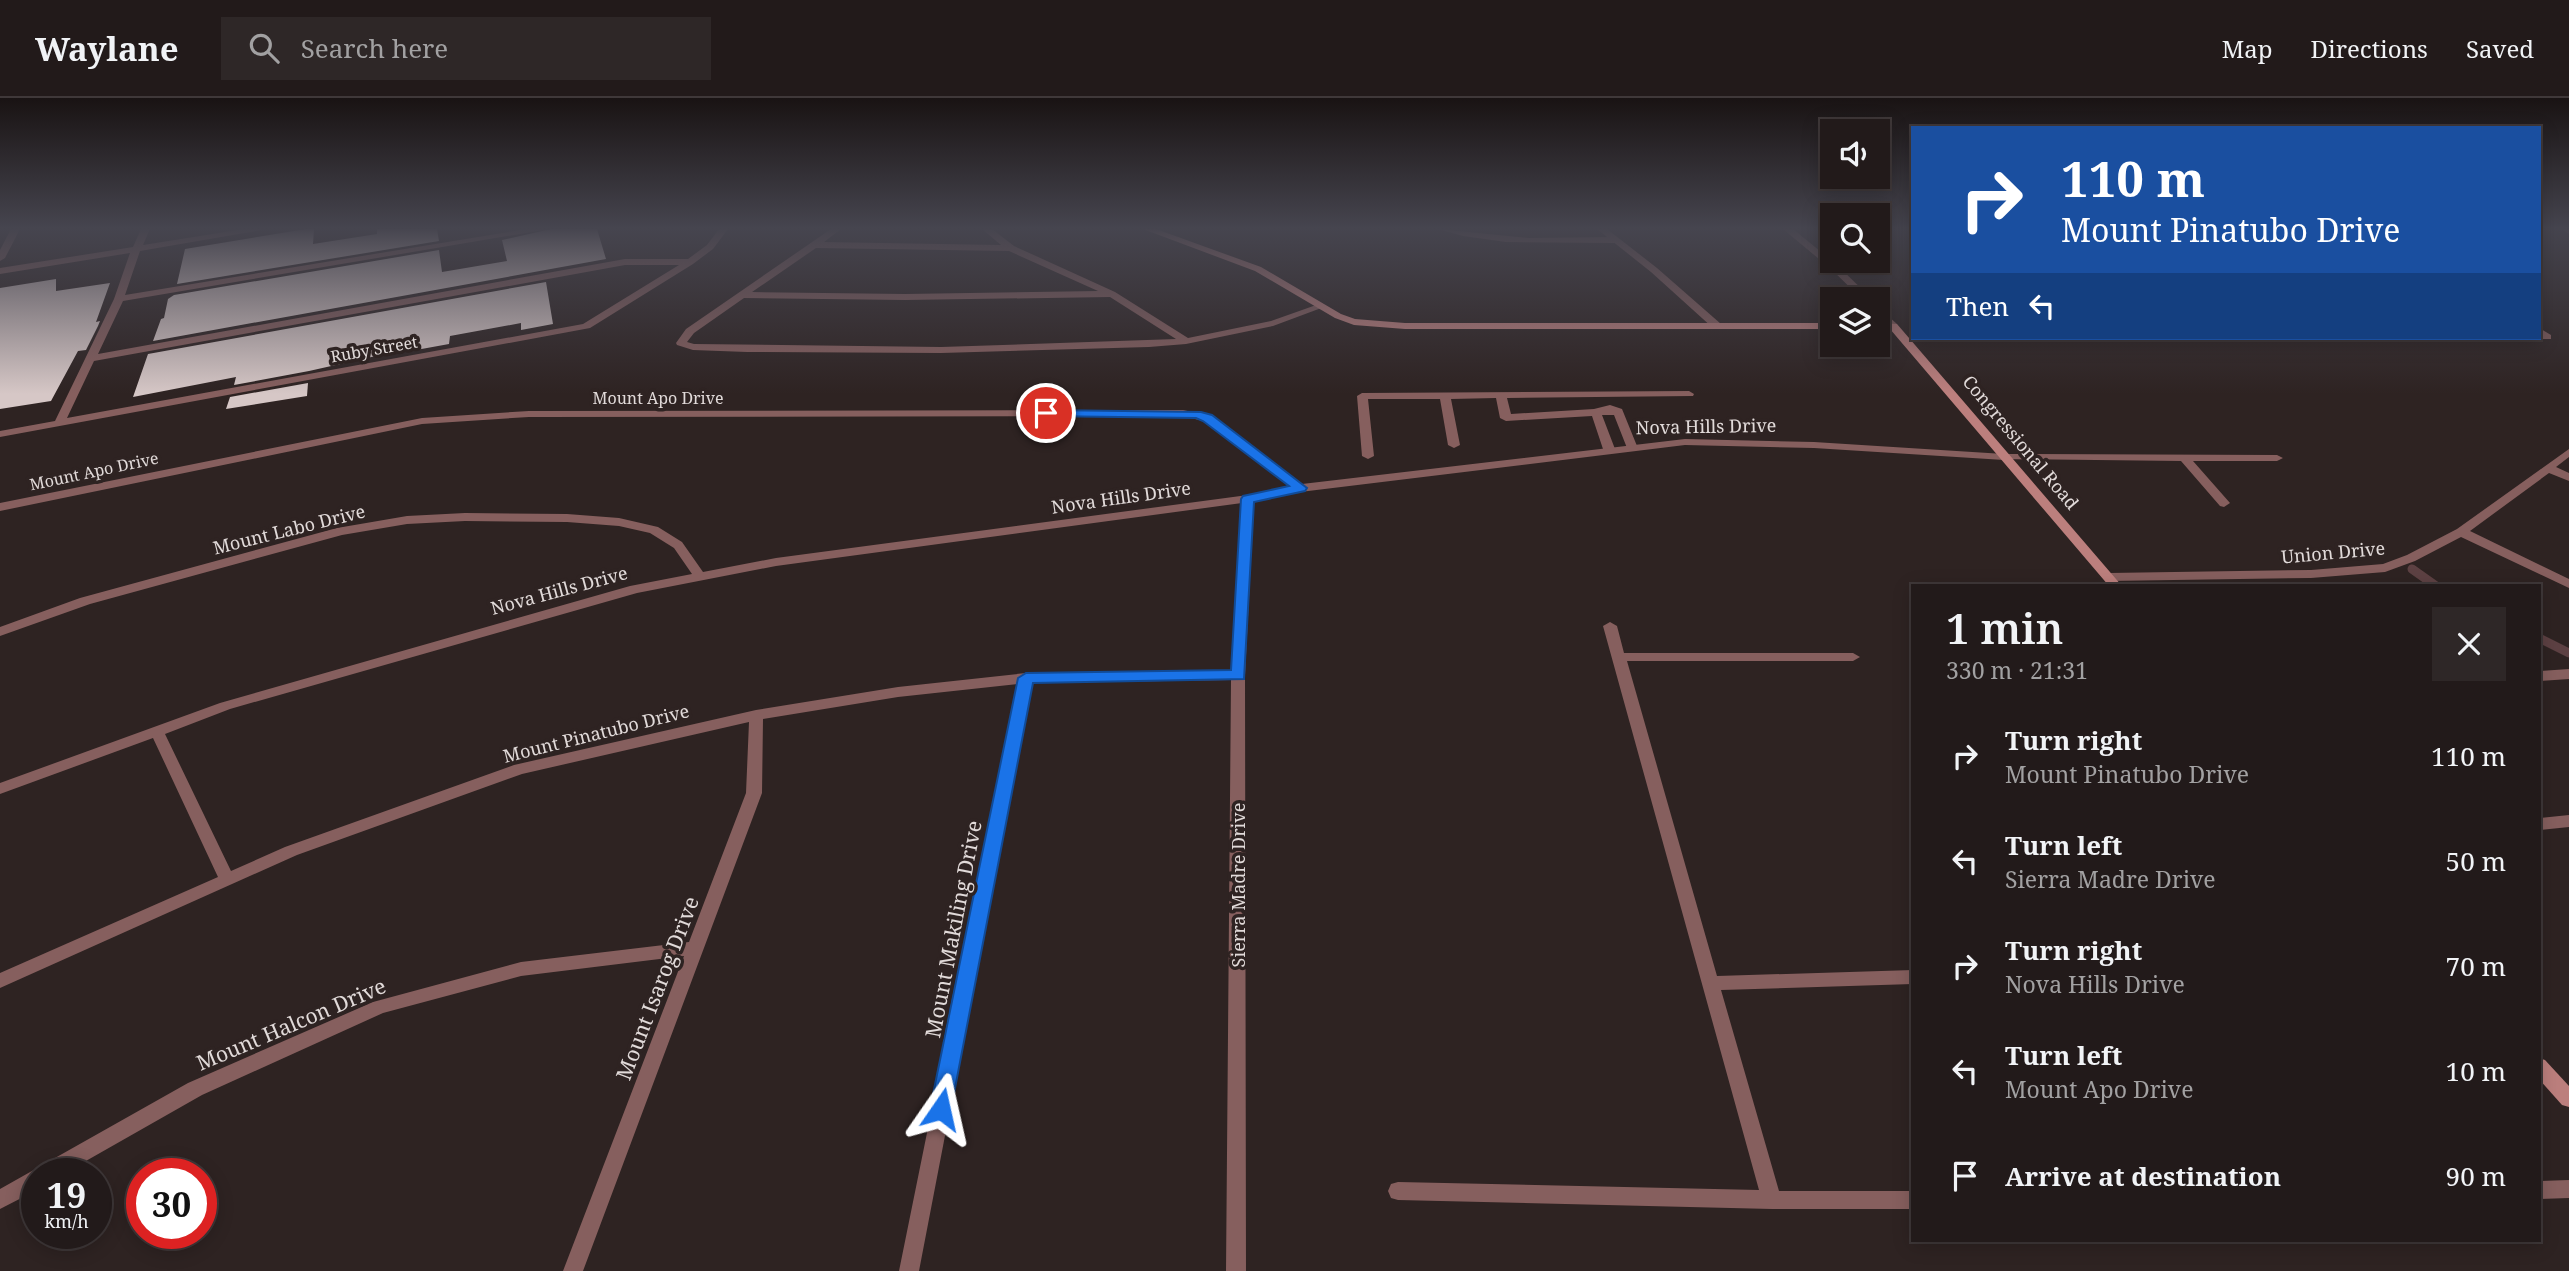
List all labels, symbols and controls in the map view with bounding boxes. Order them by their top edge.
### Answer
search box [221,17,711,80]
text: Waylane [35,26,179,71]
icon: search [245,29,283,67]
text: Search here [301,30,448,66]
text: Map [2222,32,2273,65]
text: Directions [2311,32,2428,65]
text: Saved [2466,32,2534,65]
map controls [1820,119,1890,357]
button: sound [1820,119,1890,189]
text: 110 m [2061,145,2205,211]
icon: right [1946,154,2037,245]
button: search [1820,203,1890,273]
text: Mount Pinatubo Drive [2061,208,2401,251]
button: layers [1820,287,1890,357]
icon: left [2023,287,2061,325]
text: Then [1946,288,2009,324]
street label: Ruby Street [329,330,420,367]
street label: Congressional Road [1958,370,2084,514]
pin [1016,383,1076,443]
street label: Mount Apo Drive [592,387,724,409]
icon: arrive [1027,394,1065,432]
street label: Nova Hills Drive [1635,413,1777,439]
street label: Mount Apo Drive [28,447,160,495]
street label: Nova Hills Drive [1050,475,1192,519]
street label: Mount Labo Drive [210,498,368,560]
street label: Union Drive [2280,535,2386,569]
street label: Nova Hills Drive [488,560,630,620]
text: 1 min [1946,599,2063,656]
button: close [2432,607,2506,681]
text: 330 m · 21:31 [1946,654,2088,686]
street label: Mount Pinatubo Drive [500,698,692,768]
text: Turn right [2005,722,2142,758]
icon: right [1946,737,1984,775]
text: 110 m [2431,738,2506,774]
text: Mount Pinatubo Drive [2005,758,2249,790]
street label: Sierra Madre Drive [1226,803,1250,967]
street label: Mount Makiling Drive [918,818,988,1040]
text: Turn left [2005,827,2122,863]
icon: left [1946,842,1984,880]
text: 50 m [2446,843,2506,879]
text: Sierra Madre Drive [2005,863,2216,895]
street label: Mount Isarog Drive [609,892,705,1084]
text: Turn right [2005,932,2142,968]
icon: right [1946,947,1984,985]
text: 70 m [2446,948,2506,984]
text: Nova Hills Drive [2005,968,2185,1000]
street label: Mount Halcon Drive [192,971,390,1077]
text: Turn left [2005,1037,2122,1073]
icon: left [1946,1052,1984,1090]
text: 10 m [2446,1053,2506,1089]
position arrow [904,1072,978,1146]
text: Mount Apo Drive [2005,1073,2194,1105]
icon: arrive [1946,1157,1984,1195]
speed limit sign: 30 [126,1158,217,1249]
text: Arrive at destination [2005,1158,2281,1194]
text: 90 m [2446,1158,2506,1194]
text: 19 [47,1171,86,1218]
text: km/h [44,1209,89,1233]

